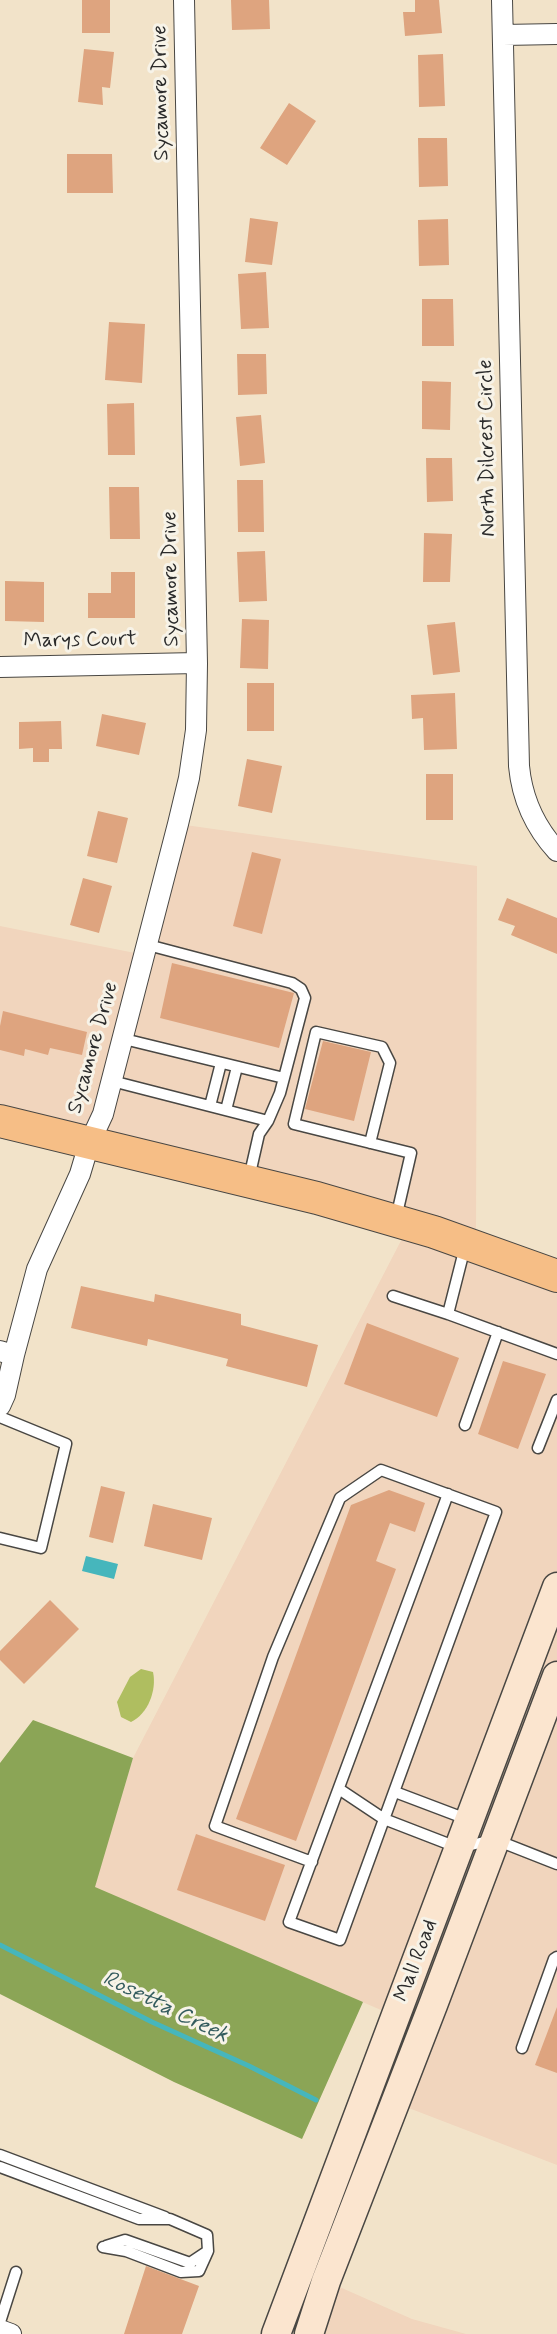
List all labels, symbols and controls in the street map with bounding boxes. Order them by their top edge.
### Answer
street label: Sycamore Drive [148,25,176,161]
street label: North Dilcrest Circle [474,359,502,537]
street label: Sycamore Drive [158,511,186,647]
street label: Marys Court [23,627,137,655]
street label: Sycamore Drive [63,979,125,1117]
street label: Mall Road [390,1916,444,2006]
water label: Rosetta Creek [98,1966,232,2050]

